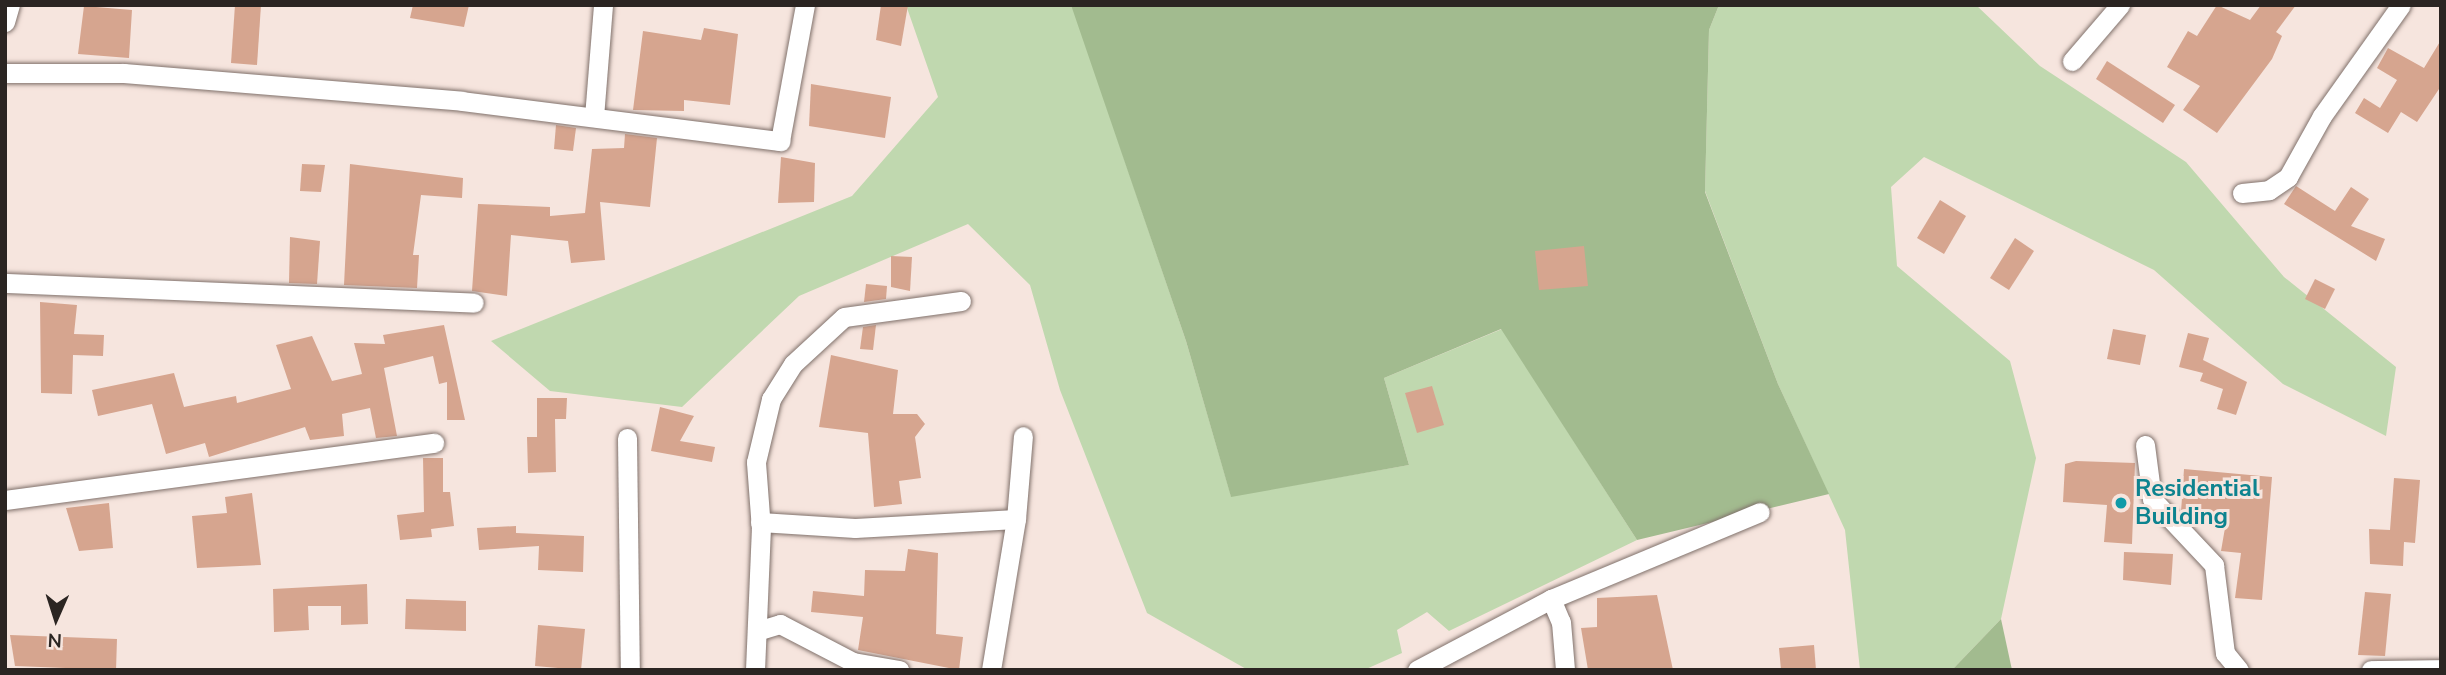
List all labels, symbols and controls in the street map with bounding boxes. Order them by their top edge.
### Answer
place label: Residential Building [2135,475,2260,531]
marker: Residential Building [2113,495,2129,511]
north arrow [21,584,91,654]
text: N [47,627,63,653]

